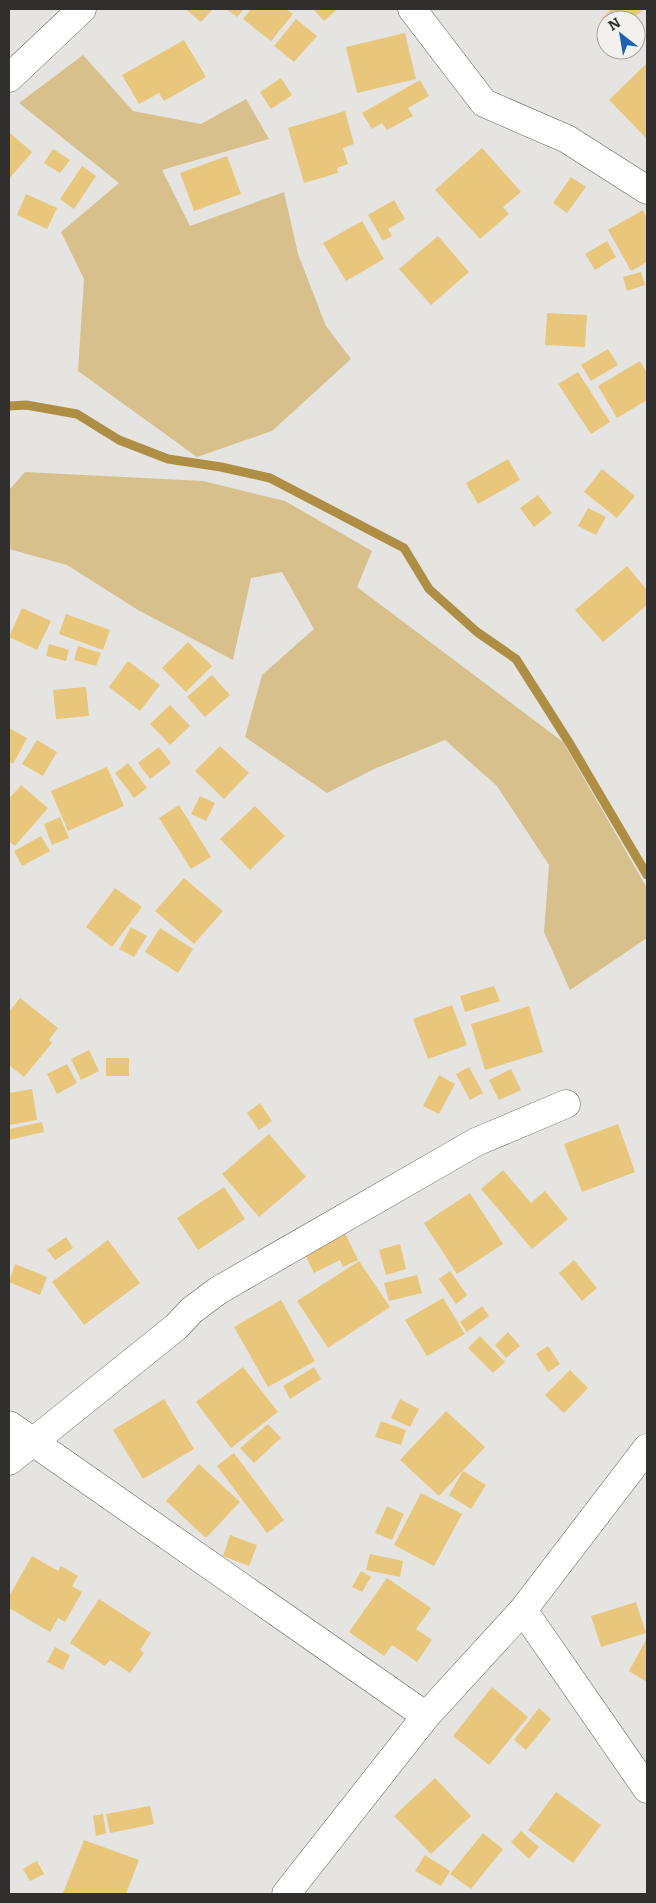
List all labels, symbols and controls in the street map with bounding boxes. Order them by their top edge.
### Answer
north arrow [596,10,646,60]
text: N [604,11,624,35]

